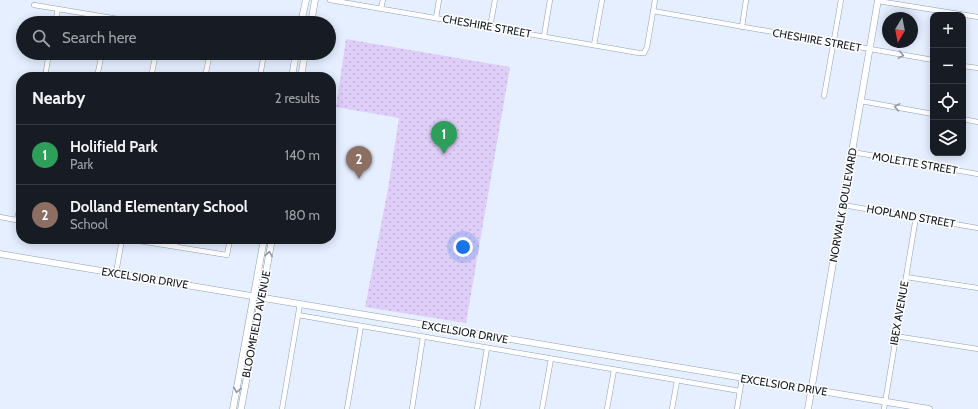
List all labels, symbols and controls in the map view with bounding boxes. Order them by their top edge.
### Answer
street label: CHESHIRE STREET [442,11,533,41]
north arrow [882,12,918,48]
map controls [930,12,966,156]
button: + [930,12,966,48]
search box [16,16,336,60]
street label: CHESHIRE STREET [772,25,863,55]
icon: search [30,27,52,49]
text: Search here [62,29,137,47]
button: − [930,48,966,84]
one-way arrow [898,50,904,59]
button: locate [930,84,966,120]
text: Nearby [32,88,85,108]
text: 2 results [275,90,320,106]
one-way arrow [894,103,900,112]
button: layers [930,120,966,156]
pin: 1 [431,121,457,154]
text: Holifield Park [70,138,158,156]
pin: 2 [346,146,372,179]
text: 1 [43,147,47,163]
text: 140 m [285,147,320,163]
street label: NORWALK BOULEVARD [826,147,860,263]
street label: MOLETTE STREET [871,149,959,177]
text: Park [70,156,93,172]
text: Dolland Elementary School [70,198,248,216]
street label: HOPLAND STREET [865,201,957,231]
text: 2 [42,207,48,223]
text: 180 m [284,207,320,223]
text: School [70,216,108,232]
your location [453,237,473,257]
one-way arrow [265,251,273,257]
street label: EXCELSIOR DRIVE [101,264,189,292]
street label: BLOOMFIELD AVENUE [239,269,273,379]
street label: IBEX AVENUE [886,280,912,346]
street label: EXCELSIOR DRIVE [421,317,509,347]
street label: EXCELSIOR DRIVE [740,371,828,399]
one-way arrow [233,386,241,393]

